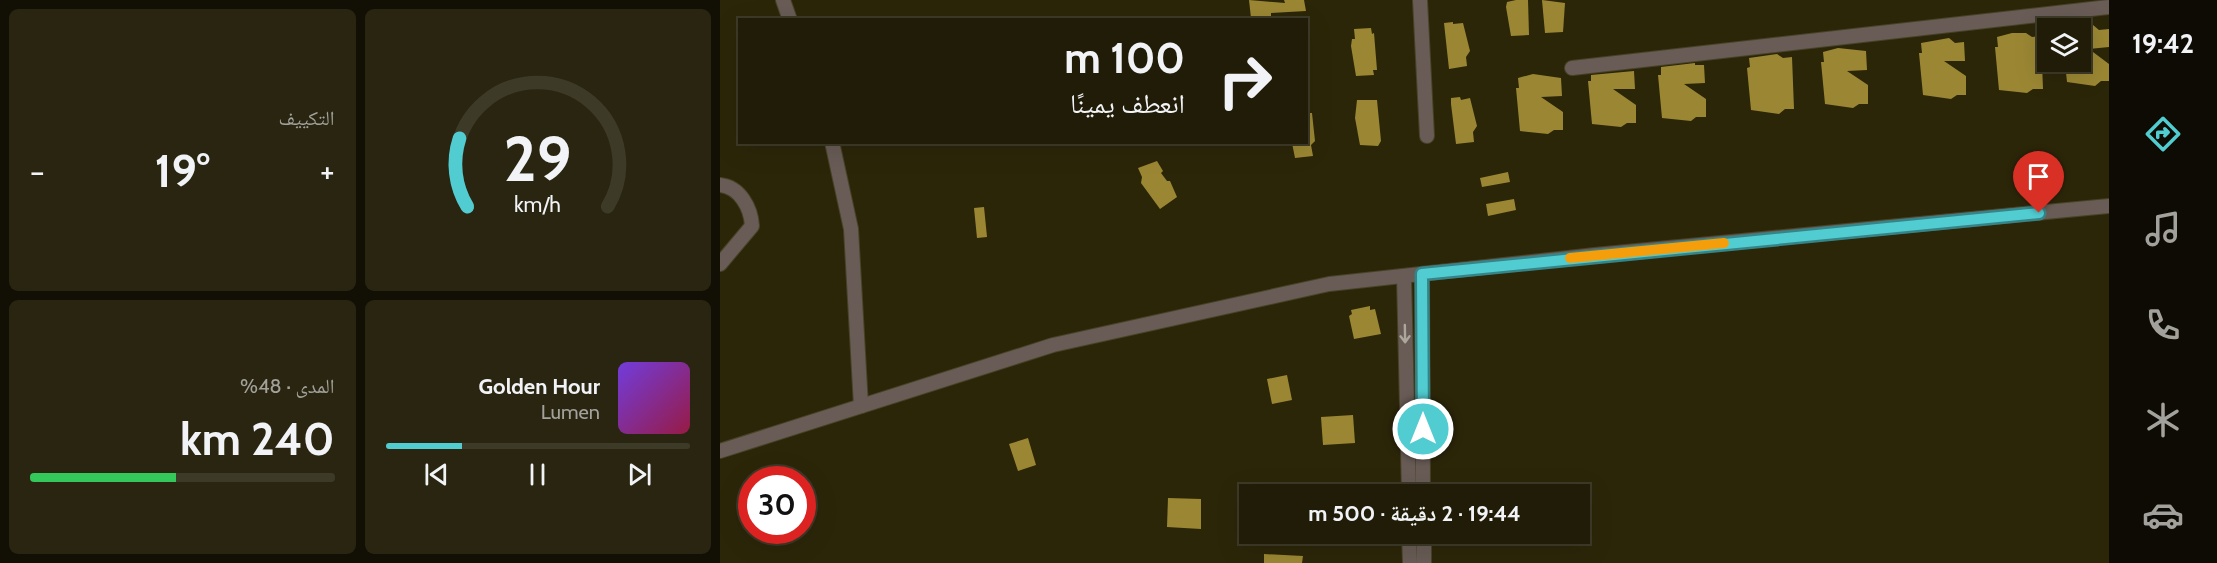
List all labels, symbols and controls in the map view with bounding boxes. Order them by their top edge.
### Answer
map controls [2037,18,2091,72]
button: layers [2037,18,2091,72]
text: 19:42 [2132,27,2194,60]
text: 100 m [1064,32,1185,84]
icon: right [1206,42,1284,120]
text: انعطف يمينًا [1070,87,1185,120]
text: التكييف [278,106,335,130]
icon: directions [2142,113,2184,155]
text: 29 [504,121,572,197]
text: 19° [155,144,210,198]
text: − [30,151,45,191]
text: + [320,151,335,191]
pin [2013,151,2064,213]
icon: arrive [2022,160,2055,193]
text: km/h [514,191,561,217]
icon: music [2142,208,2184,250]
icon: phone [2142,304,2184,346]
one-way arrow [1399,324,1411,343]
text: Golden Hour [479,373,600,400]
text: المدى · 48% [240,374,335,398]
position arrow [1391,397,1455,461]
icon: climate [2142,399,2184,441]
text: Lumen [541,400,600,424]
text: 240 km [180,412,335,466]
icon: previous [420,458,453,491]
icon: pause [521,458,554,491]
icon: next [623,458,656,491]
speed limit sign: 30 [738,466,816,544]
icon: car [2142,494,2184,536]
text: 19:44 · 2 دقيقة · 500 m [1308,500,1521,527]

